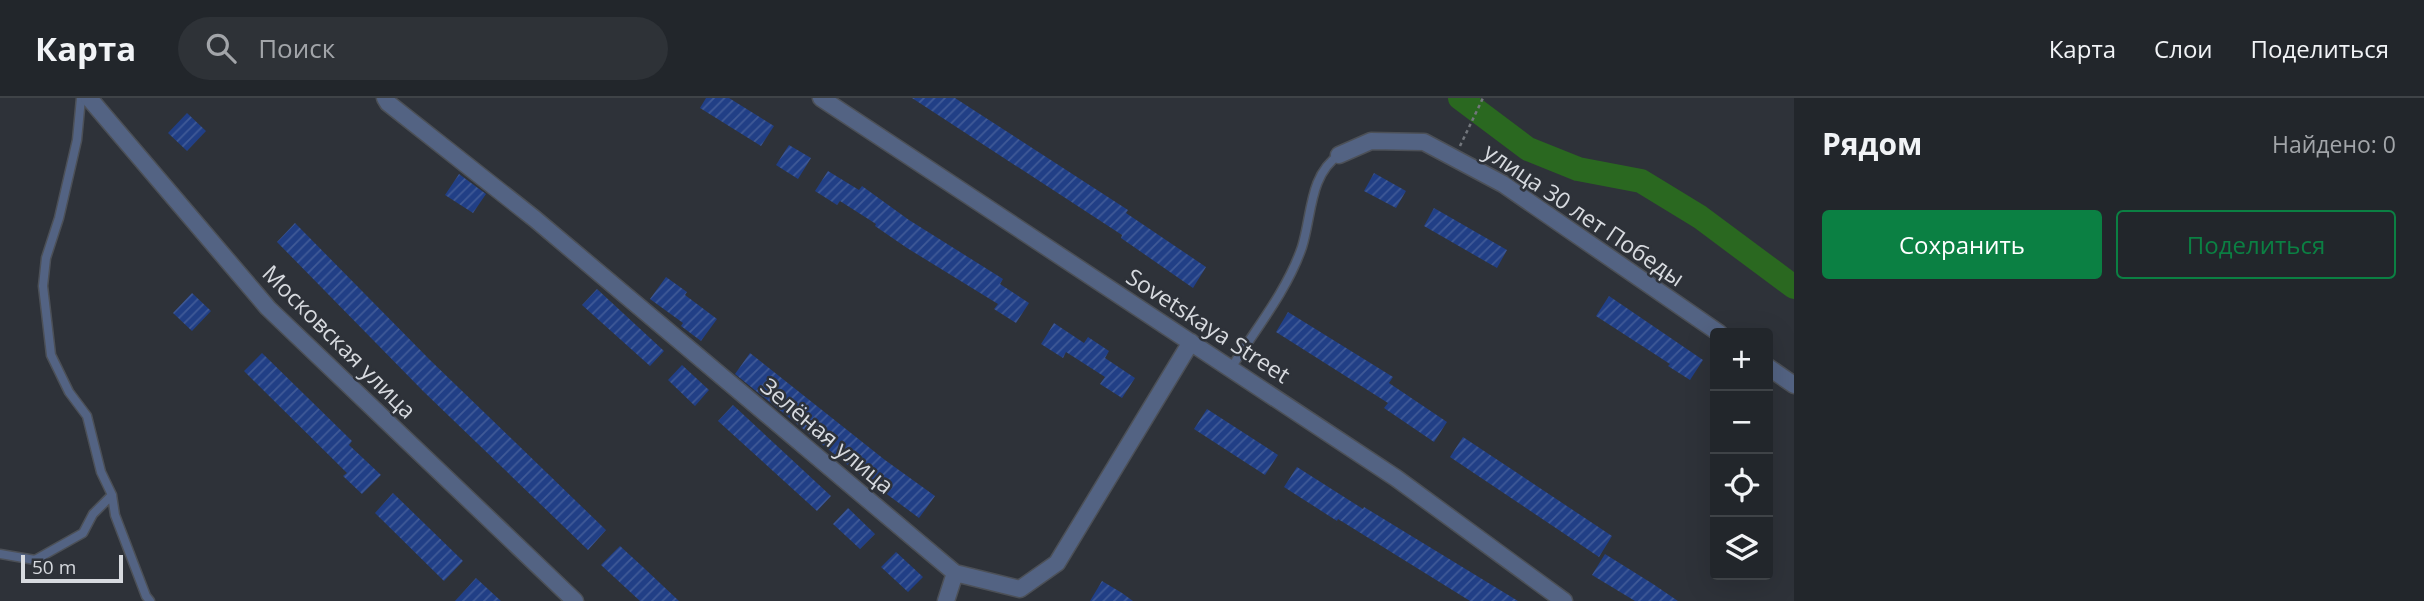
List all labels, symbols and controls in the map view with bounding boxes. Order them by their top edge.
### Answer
search box [178,17,668,80]
text: Карта [35,26,136,71]
icon: search [202,29,240,67]
text: Поиск [258,30,335,66]
text: Карта [2049,32,2116,65]
text: Слои [2154,32,2213,65]
text: Поделиться [2251,32,2389,65]
text: Рядом [1822,123,1922,164]
text: Найдено: 0 [2272,128,2396,160]
street label: улица 30 лет Победы [1478,135,1691,293]
button: Сохранить [1822,210,2102,279]
button: Поделиться [2116,210,2396,279]
street label: Московская улица [256,257,424,425]
street label: Sovetskaya Street [1120,260,1297,390]
map controls [1710,328,1773,580]
button: + [1710,328,1773,391]
street label: Зелёная улица [754,370,901,501]
button: − [1710,391,1773,454]
button: locate [1710,454,1773,517]
button: layers [1710,517,1773,580]
scale bar [21,552,122,584]
text: 50 m [32,554,76,580]

